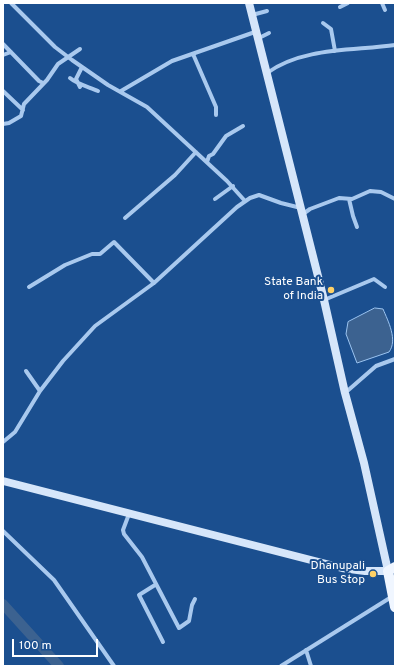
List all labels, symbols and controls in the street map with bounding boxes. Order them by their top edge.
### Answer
place label: State Bank of India [264,276,323,304]
marker: State Bank of India [326,285,336,295]
place label: Dhanupali Bus Stop [310,560,365,588]
marker: Dhanupali Bus Stop [368,569,378,579]
scale bar [14,631,100,657]
text: 100 m [19,638,52,654]

